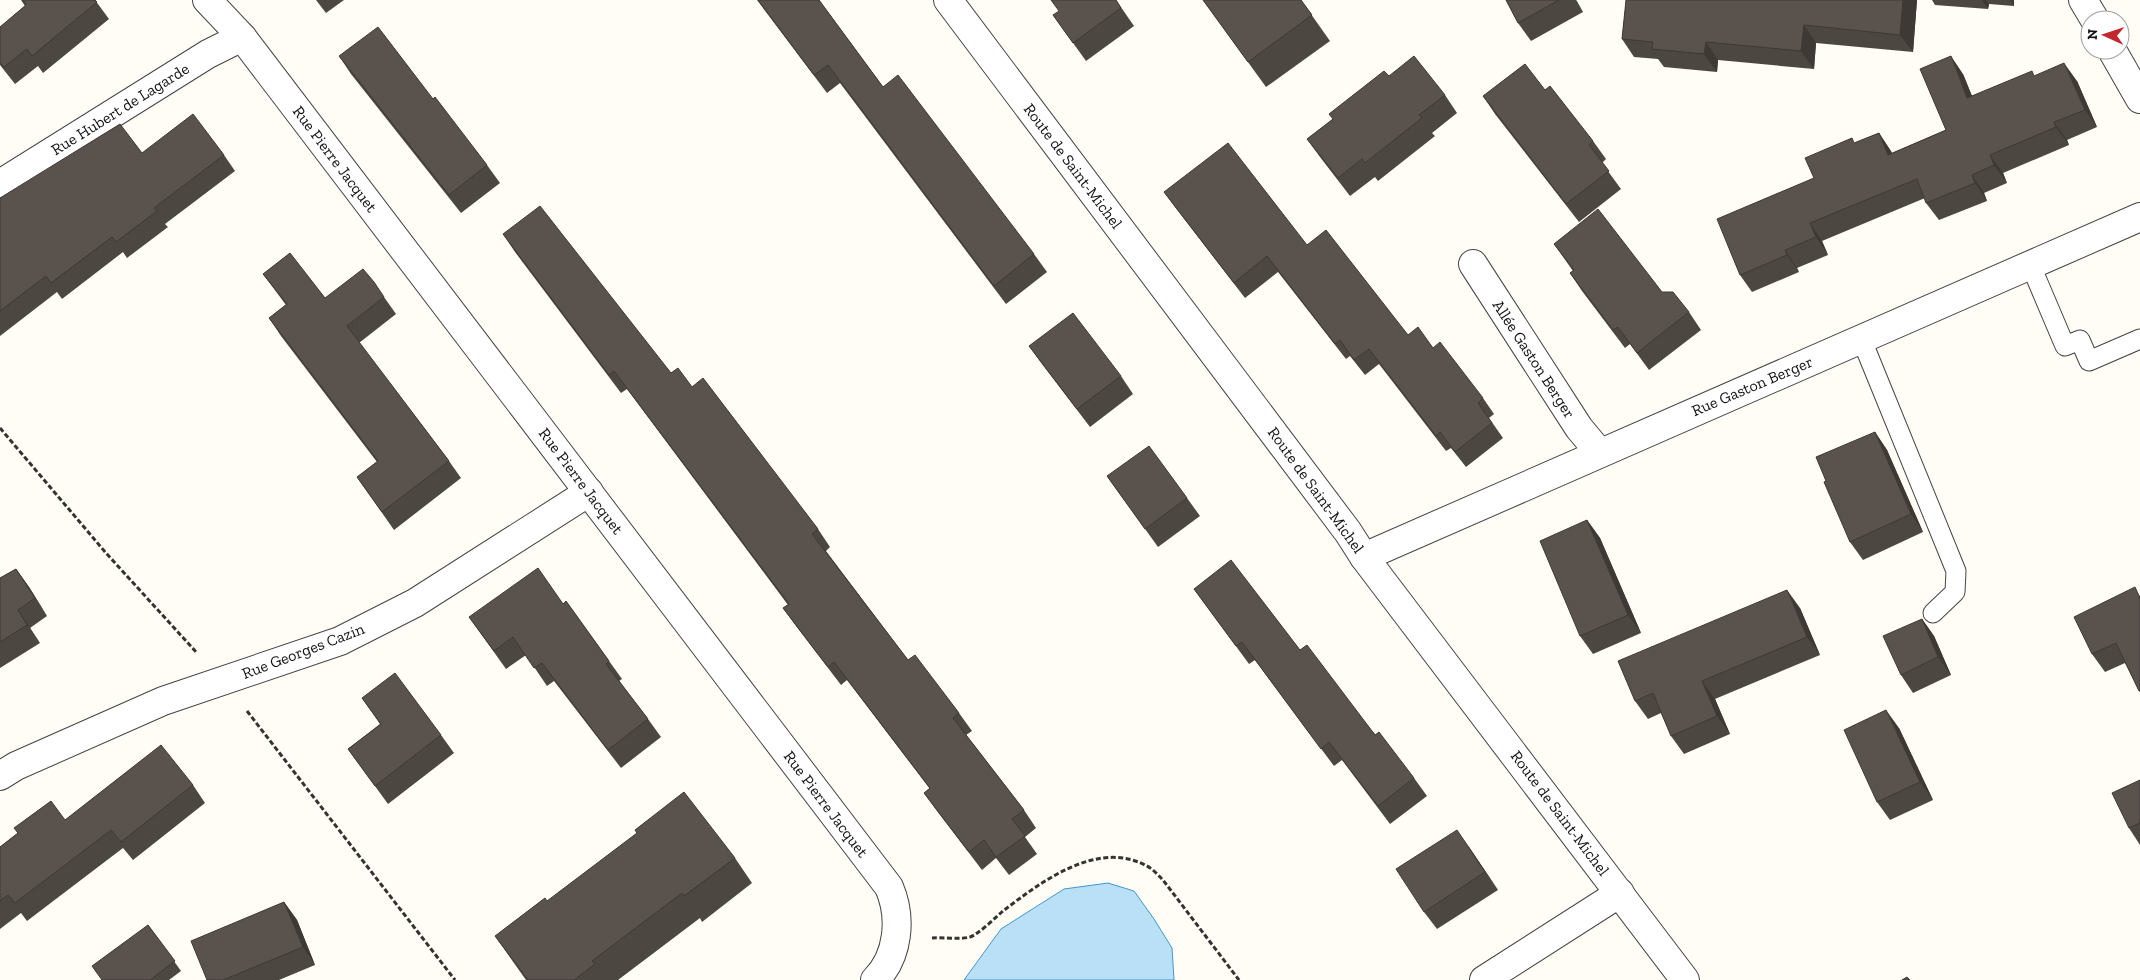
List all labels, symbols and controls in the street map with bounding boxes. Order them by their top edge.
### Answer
north arrow [2080,10,2130,60]
text: N [2084,28,2101,40]
street label: Rue Hubert de Lagarde [48,59,192,159]
street label: Route de Saint-Michel [1020,100,1126,232]
street label: Rue Pierre Jacquet [289,102,381,216]
street label: Allée Gaston Berger [1489,296,1579,422]
street label: Rue Gaston Berger [1689,352,1816,420]
street label: Route de Saint-Michel [1264,423,1368,557]
street label: Rue Pierre Jacquet [535,424,627,538]
street label: Rue Georges Cazin [239,619,368,683]
street label: Rue Pierre Jacquet [780,747,872,861]
street label: Route de Saint-Michel [1507,747,1613,879]

